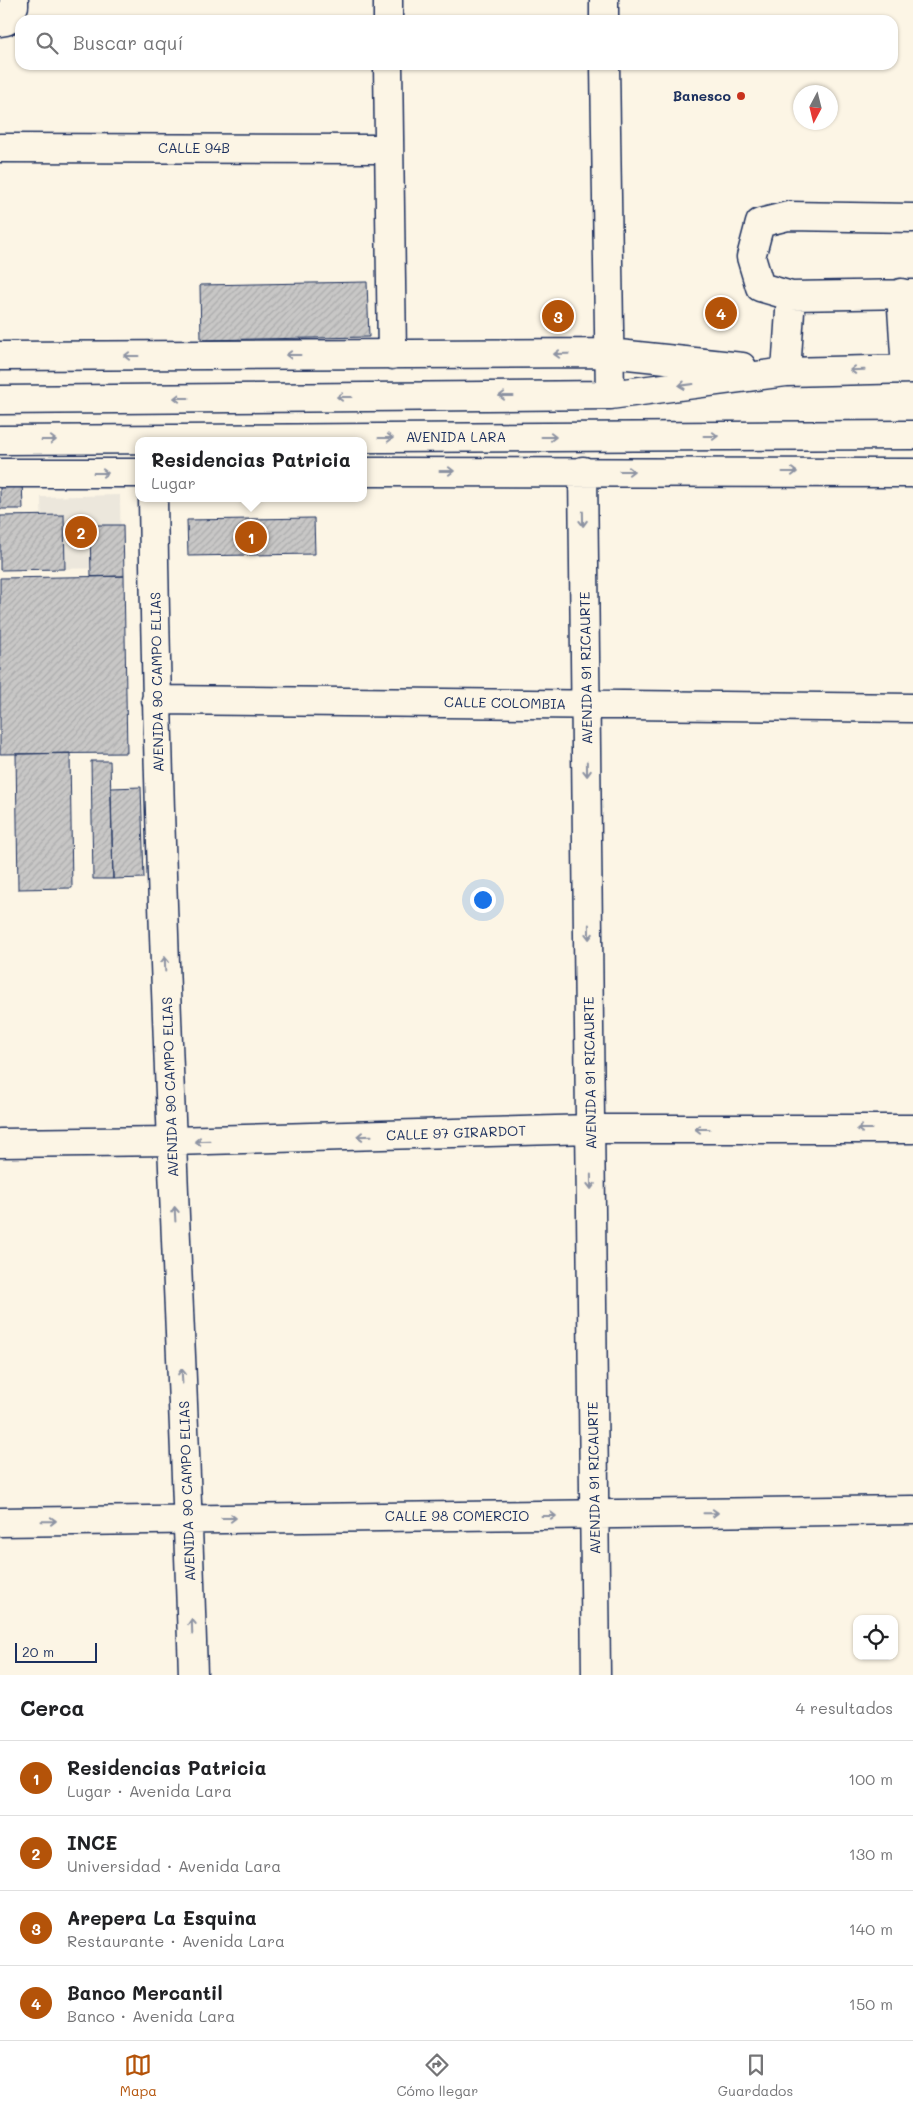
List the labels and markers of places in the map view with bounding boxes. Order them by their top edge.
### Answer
place label: Banesco [673,86,731,105]
marker: Banesco [735,90,747,102]
pin: 4 [705,294,737,332]
pin: 3 [542,297,574,335]
pin: 2 [65,513,97,551]
pin: 1 [235,518,267,556]

